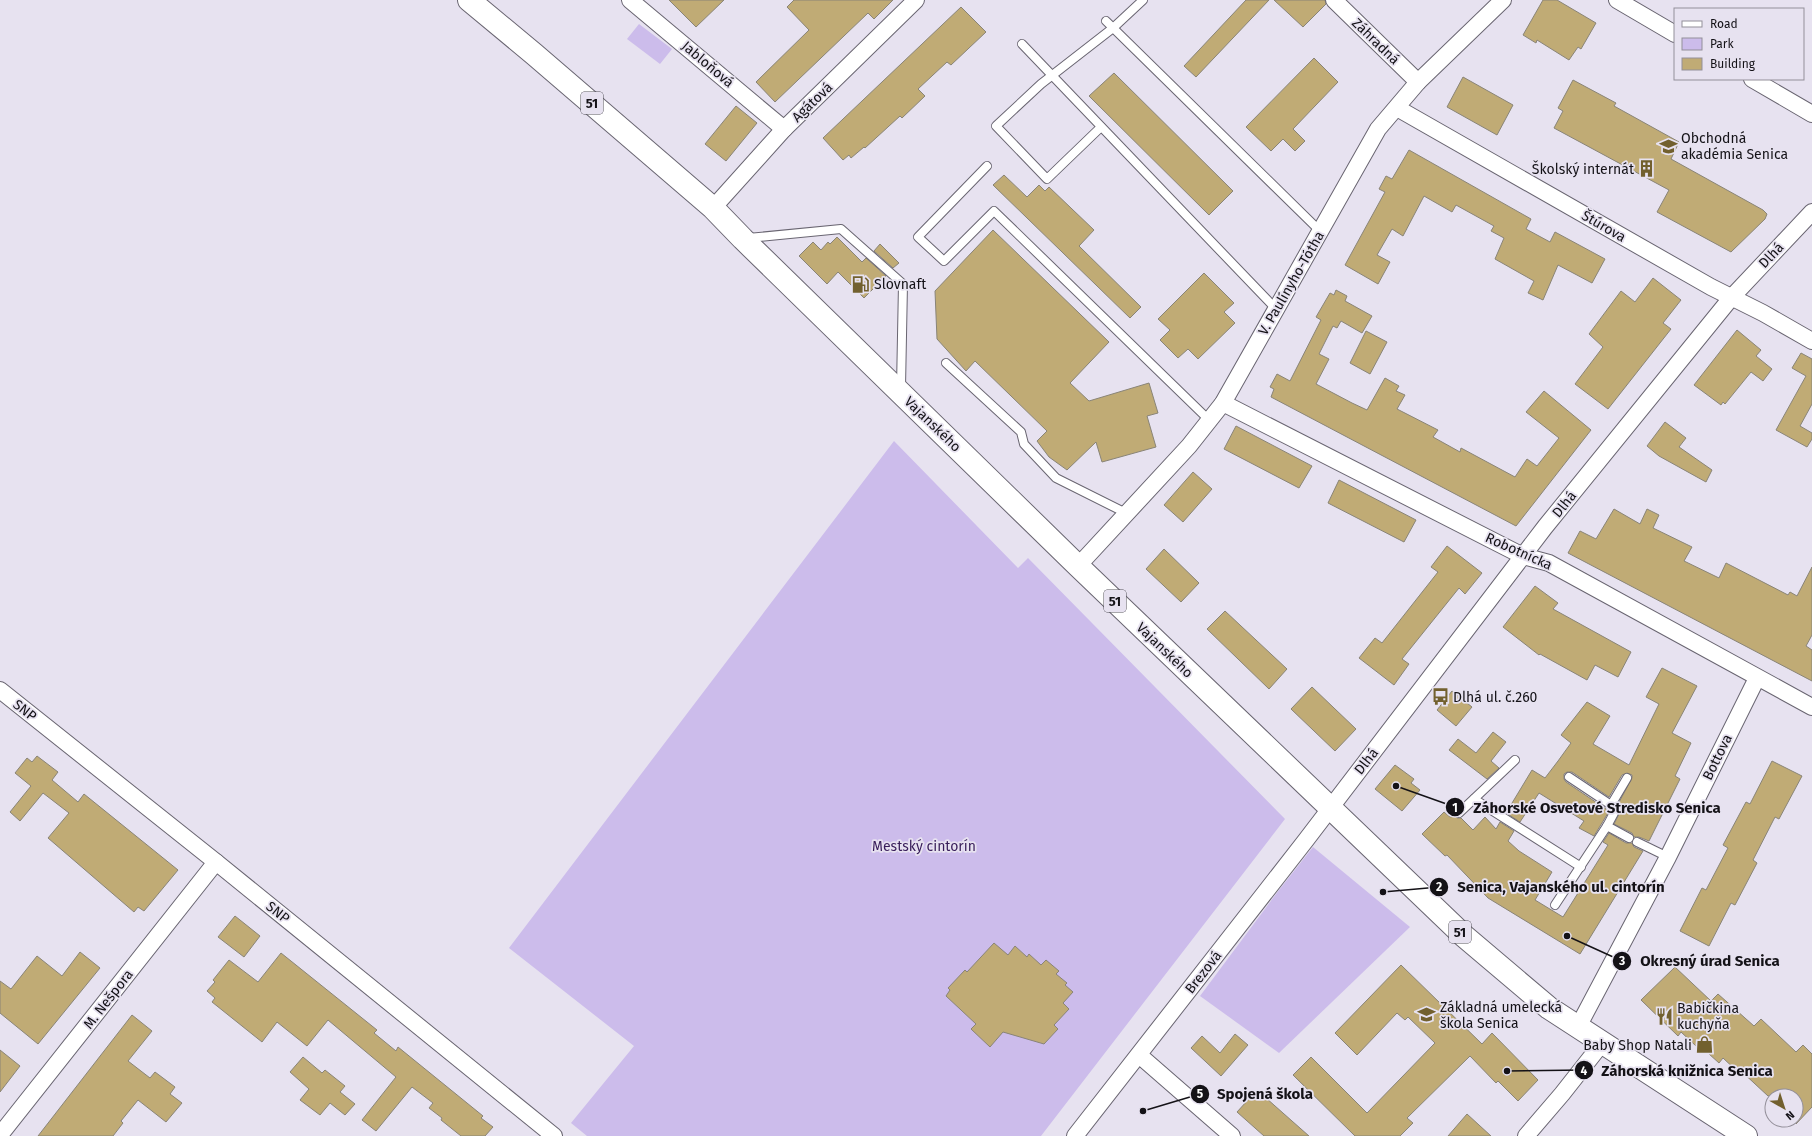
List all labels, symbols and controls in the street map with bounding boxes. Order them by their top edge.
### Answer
legend [1674,8,1804,80]
street label: Záhradná [1348,15,1403,68]
text: Road [1710,17,1738,31]
text: Park [1710,37,1734,51]
street label: Jabloňová [678,38,737,91]
text: Building [1710,57,1756,71]
street label: Agátová [788,79,836,126]
road number: 51 [581,92,603,114]
place label: Obchodná akadémia Senica [1681,130,1788,163]
school or university icon: Obchodná akadémia Senica [1658,136,1678,156]
building icon: Školský internát [1637,159,1657,179]
place label: Školský internát [1532,160,1635,178]
street label: Štúrova [1579,206,1629,246]
street label: V. Paulínyho-Tótha [1255,228,1328,338]
street label: Dlhá [1755,239,1788,272]
fuel station icon: Slovnaft [851,274,871,294]
place label: Slovnaft [874,276,927,293]
street label: Vajanského [901,393,964,455]
street label: Dlhá [1549,488,1580,521]
street label: Robotnícka [1483,529,1555,574]
road number: 51 [1104,590,1126,612]
street label: Vajanského [1133,619,1196,681]
bus stop icon: Dlhá ul. č.260 [1430,687,1450,707]
place label: Dlhá ul. č.260 [1453,689,1538,706]
street label: SNP [9,696,40,725]
street label: Bottova [1699,731,1736,783]
street label: Dlhá [1351,745,1382,778]
callout: Záhorské Osvetové Stredisko Senica [1445,794,1728,821]
text: Záhorské Osvetové Stredisko Senica [1473,799,1721,817]
text: 1 [1452,801,1458,815]
park label: Mestský cintorín [872,838,976,855]
callout: Senica, Vajanského ul. cintorín [1429,873,1672,900]
text: Senica, Vajanského ul. cintorín [1457,878,1665,896]
text: 2 [1436,880,1442,894]
street label: SNP [262,898,293,927]
road number: 51 [1449,921,1471,943]
callout: Okresný úrad Senica [1612,947,1787,974]
street label: Brezová [1181,948,1225,997]
text: Okresný úrad Senica [1640,952,1780,970]
text: 3 [1618,954,1625,968]
street label: M. Nešpora [80,966,137,1032]
place label: Základná umelecká škola Senica [1440,999,1562,1032]
place label: Babičkina kuchyňa [1677,1000,1739,1033]
school or university icon: Základná umelecká škola Senica [1417,1005,1437,1025]
restaurant icon: Babičkina kuchyňa [1654,1006,1674,1026]
shop icon: Baby Shop Natali [1695,1035,1715,1055]
place label: Baby Shop Natali [1583,1037,1692,1054]
callout: Záhorská knižnica Senica [1574,1057,1781,1084]
text: Záhorská knižnica Senica [1601,1062,1773,1080]
text: 4 [1581,1064,1588,1078]
callout: Spojená škola [1190,1081,1321,1108]
text: Spojená škola [1217,1085,1313,1103]
text: 5 [1197,1087,1204,1101]
north arrow [1764,1088,1804,1128]
text: N [1783,1108,1797,1123]

